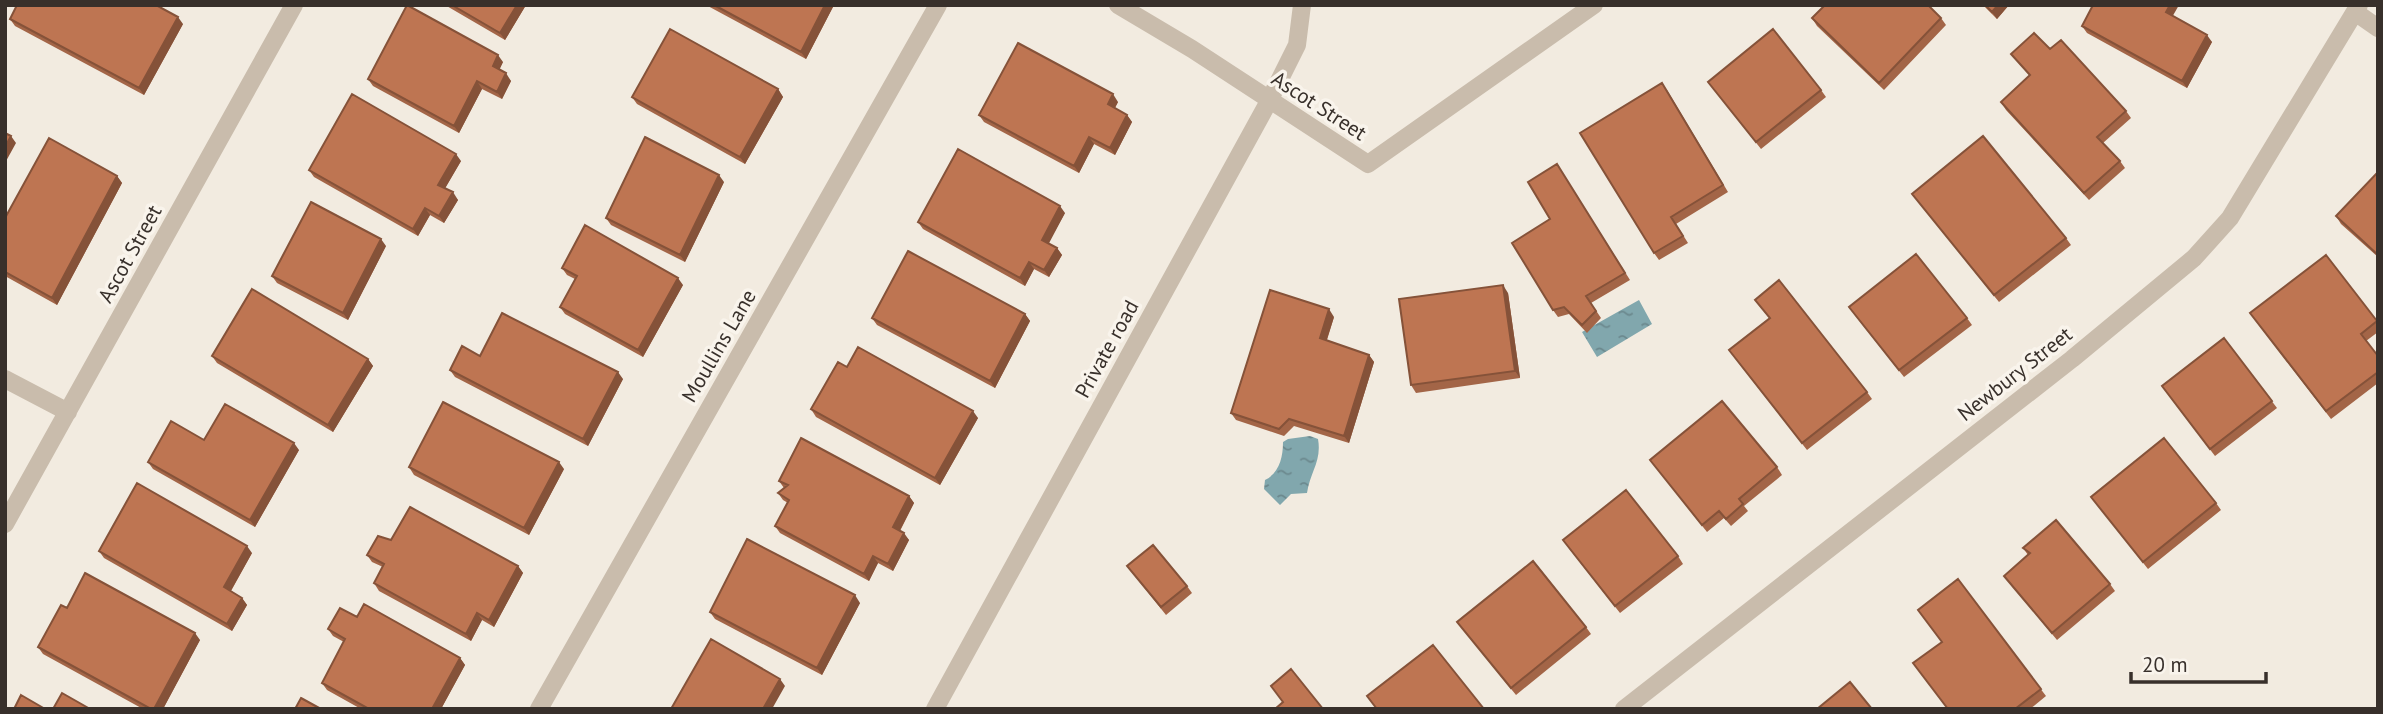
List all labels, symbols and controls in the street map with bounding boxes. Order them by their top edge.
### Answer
street label: Ascot Street [1267,65,1372,146]
street label: Ascot Street [92,200,167,307]
street label: Moullins Lane [675,284,762,407]
street label: Private road [1069,295,1144,402]
street label: Newbury Street [1952,320,2077,427]
scale bar [2131,640,2266,684]
text: 20 m [2142,651,2188,678]

